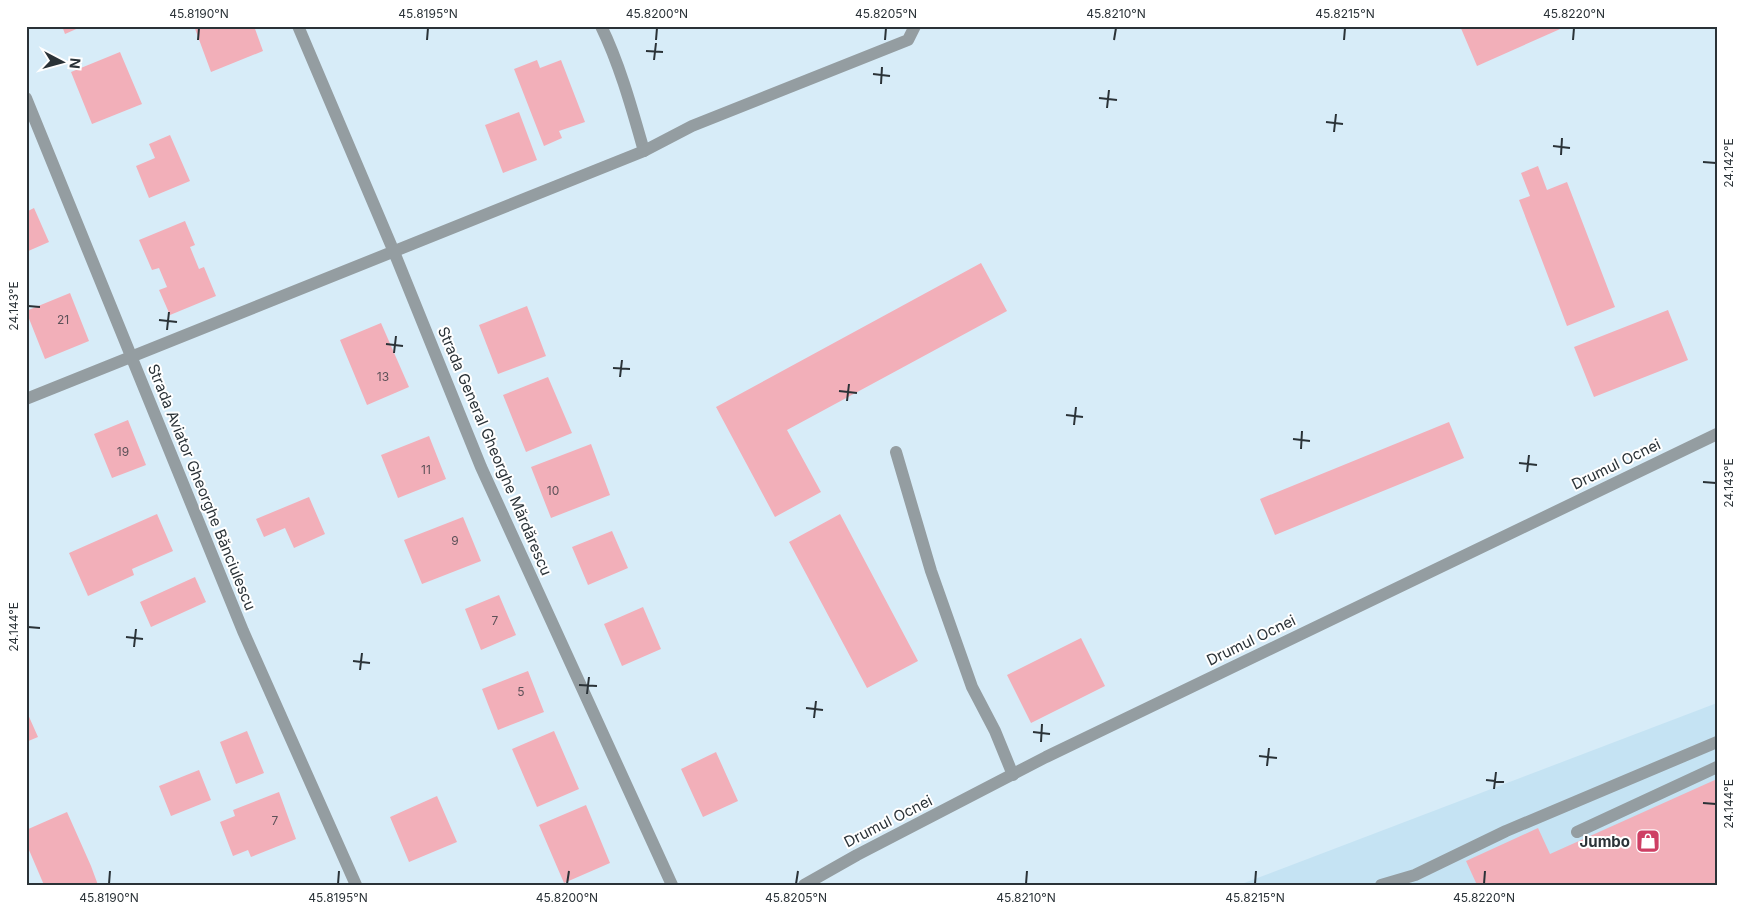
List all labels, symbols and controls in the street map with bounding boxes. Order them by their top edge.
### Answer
text: 45.8190°N [169,6,229,21]
text: 45.8195°N [398,6,458,21]
text: 45.8200°N [626,6,688,21]
text: 45.8205°N [855,6,917,21]
text: 45.8210°N [1086,6,1146,21]
text: 45.8215°N [1315,6,1375,21]
text: 45.8220°N [1543,6,1605,21]
north arrow [38,38,88,88]
text: N [66,57,84,70]
text: 24.142°E [1721,138,1736,188]
text: 24.143°E [6,281,21,331]
house number: 21 [57,312,69,327]
street label: Strada General Gheorghe Mărdărescu [434,324,556,578]
street label: Strada Aviator Gheorghe Bănciulescu [144,361,260,613]
house number: 13 [377,369,389,384]
street label: Drumul Ocnei [1568,434,1664,494]
house number: 19 [117,444,129,459]
text: 24.143°E [1721,458,1736,508]
house number: 11 [421,462,431,477]
house number: 10 [547,483,559,498]
house number: 9 [451,533,459,548]
text: 24.144°E [6,602,21,652]
street label: Drumul Ocnei [1203,610,1299,670]
house number: 7 [492,613,499,628]
house number: 5 [517,684,525,699]
text: 24.144°E [1721,779,1736,829]
street label: Drumul Ocnei [841,791,935,851]
house number: 7 [272,813,279,828]
shop icon: Jumbo [1635,828,1661,854]
place label: Jumbo [1580,832,1630,851]
text: 45.8190°N [79,890,139,905]
text: 45.8195°N [308,890,368,905]
text: 45.8200°N [536,890,598,905]
text: 45.8205°N [765,890,827,905]
text: 45.8210°N [996,890,1056,905]
text: 45.8215°N [1225,890,1285,905]
text: 45.8220°N [1453,890,1515,905]

